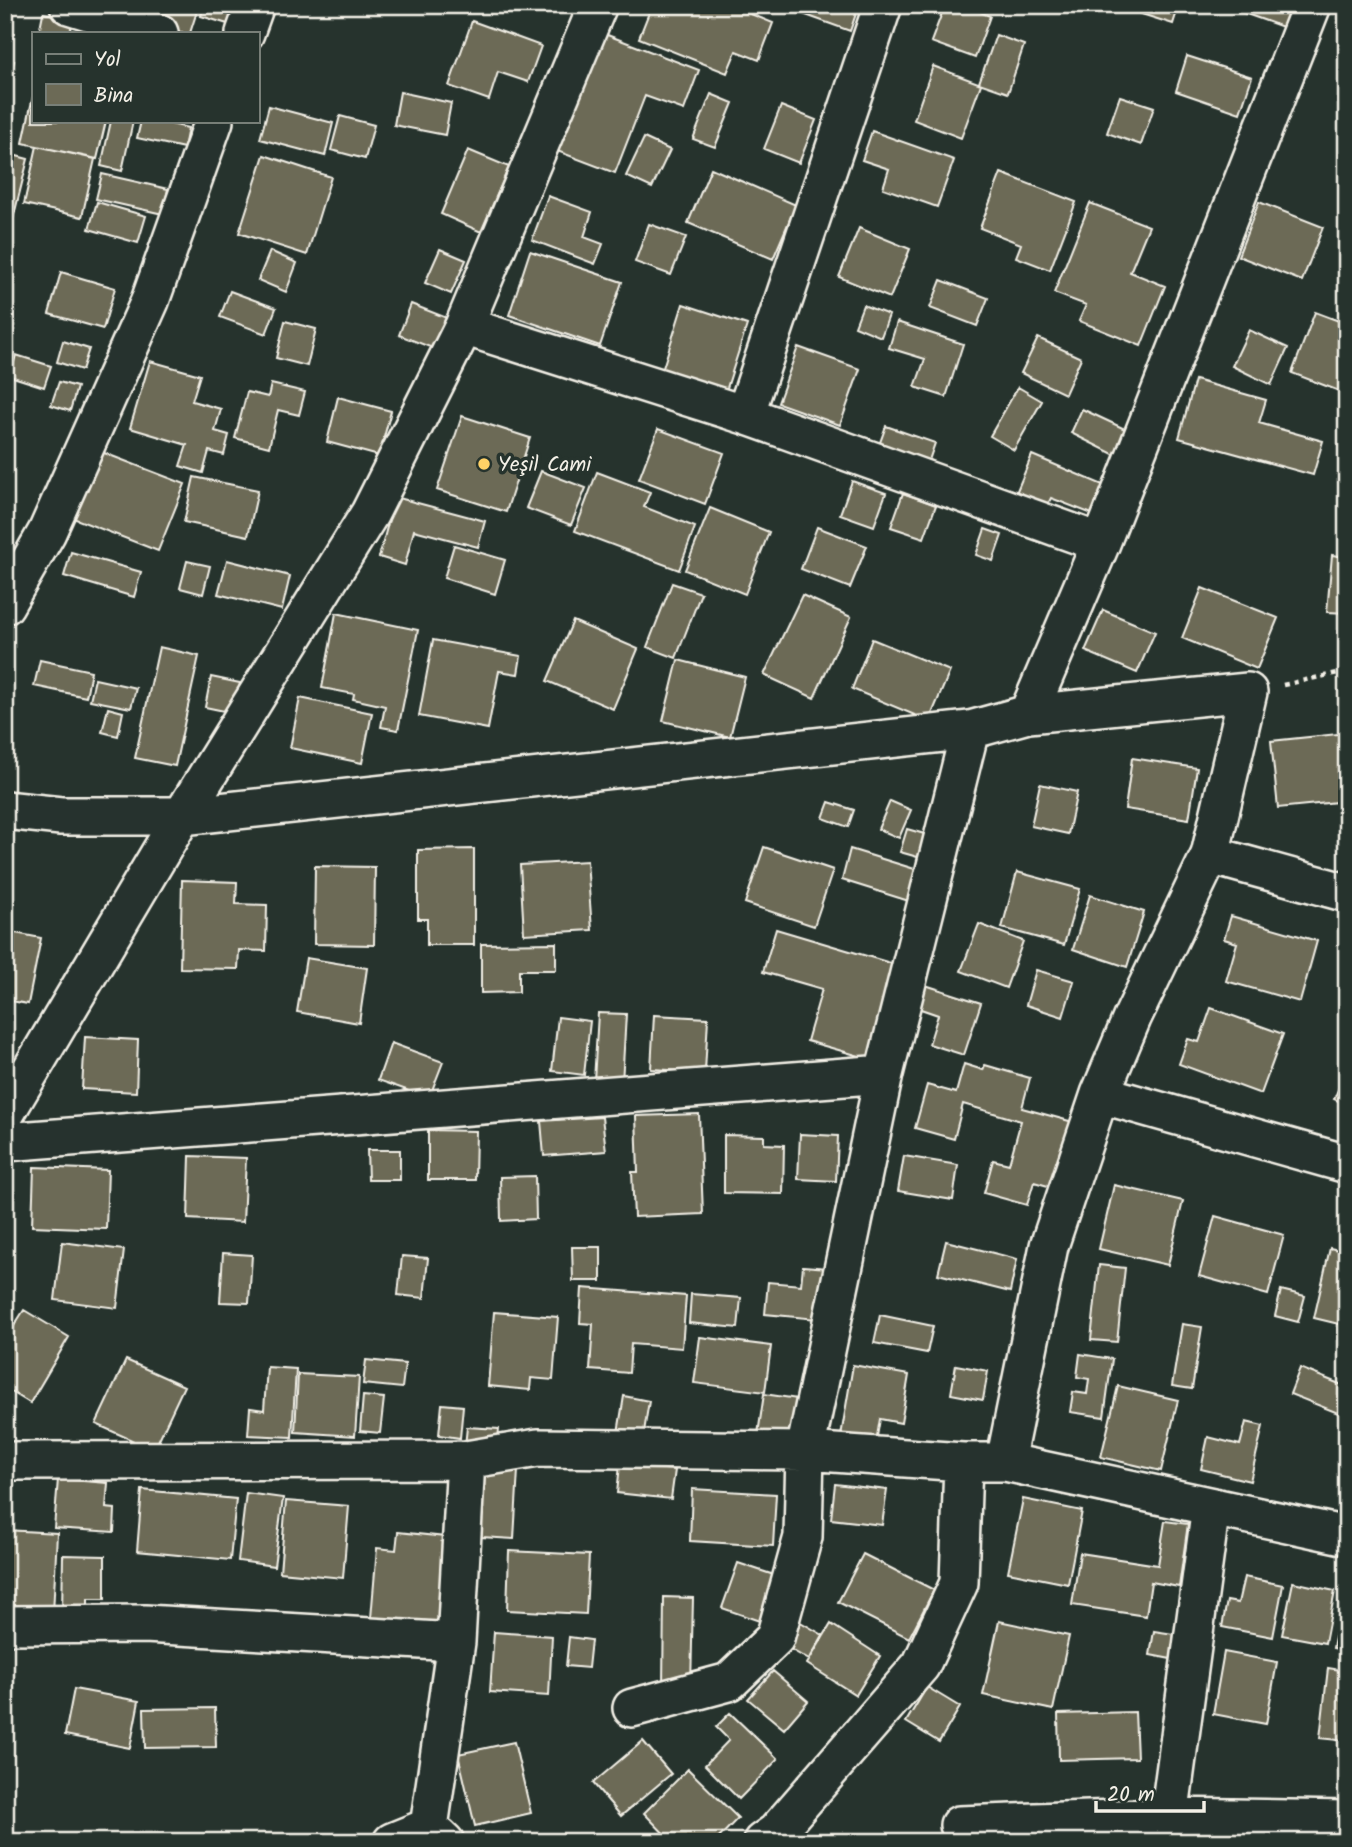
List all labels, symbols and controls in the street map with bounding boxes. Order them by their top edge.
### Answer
legend [32,32,259,122]
text: Yol [94,44,121,77]
text: Bina [94,80,133,113]
place label: Yeşil Cami [498,449,592,482]
marker: Yeşil Cami [476,456,492,472]
scale bar [1096,1770,1205,1814]
text: 20 m [1107,1779,1155,1812]

